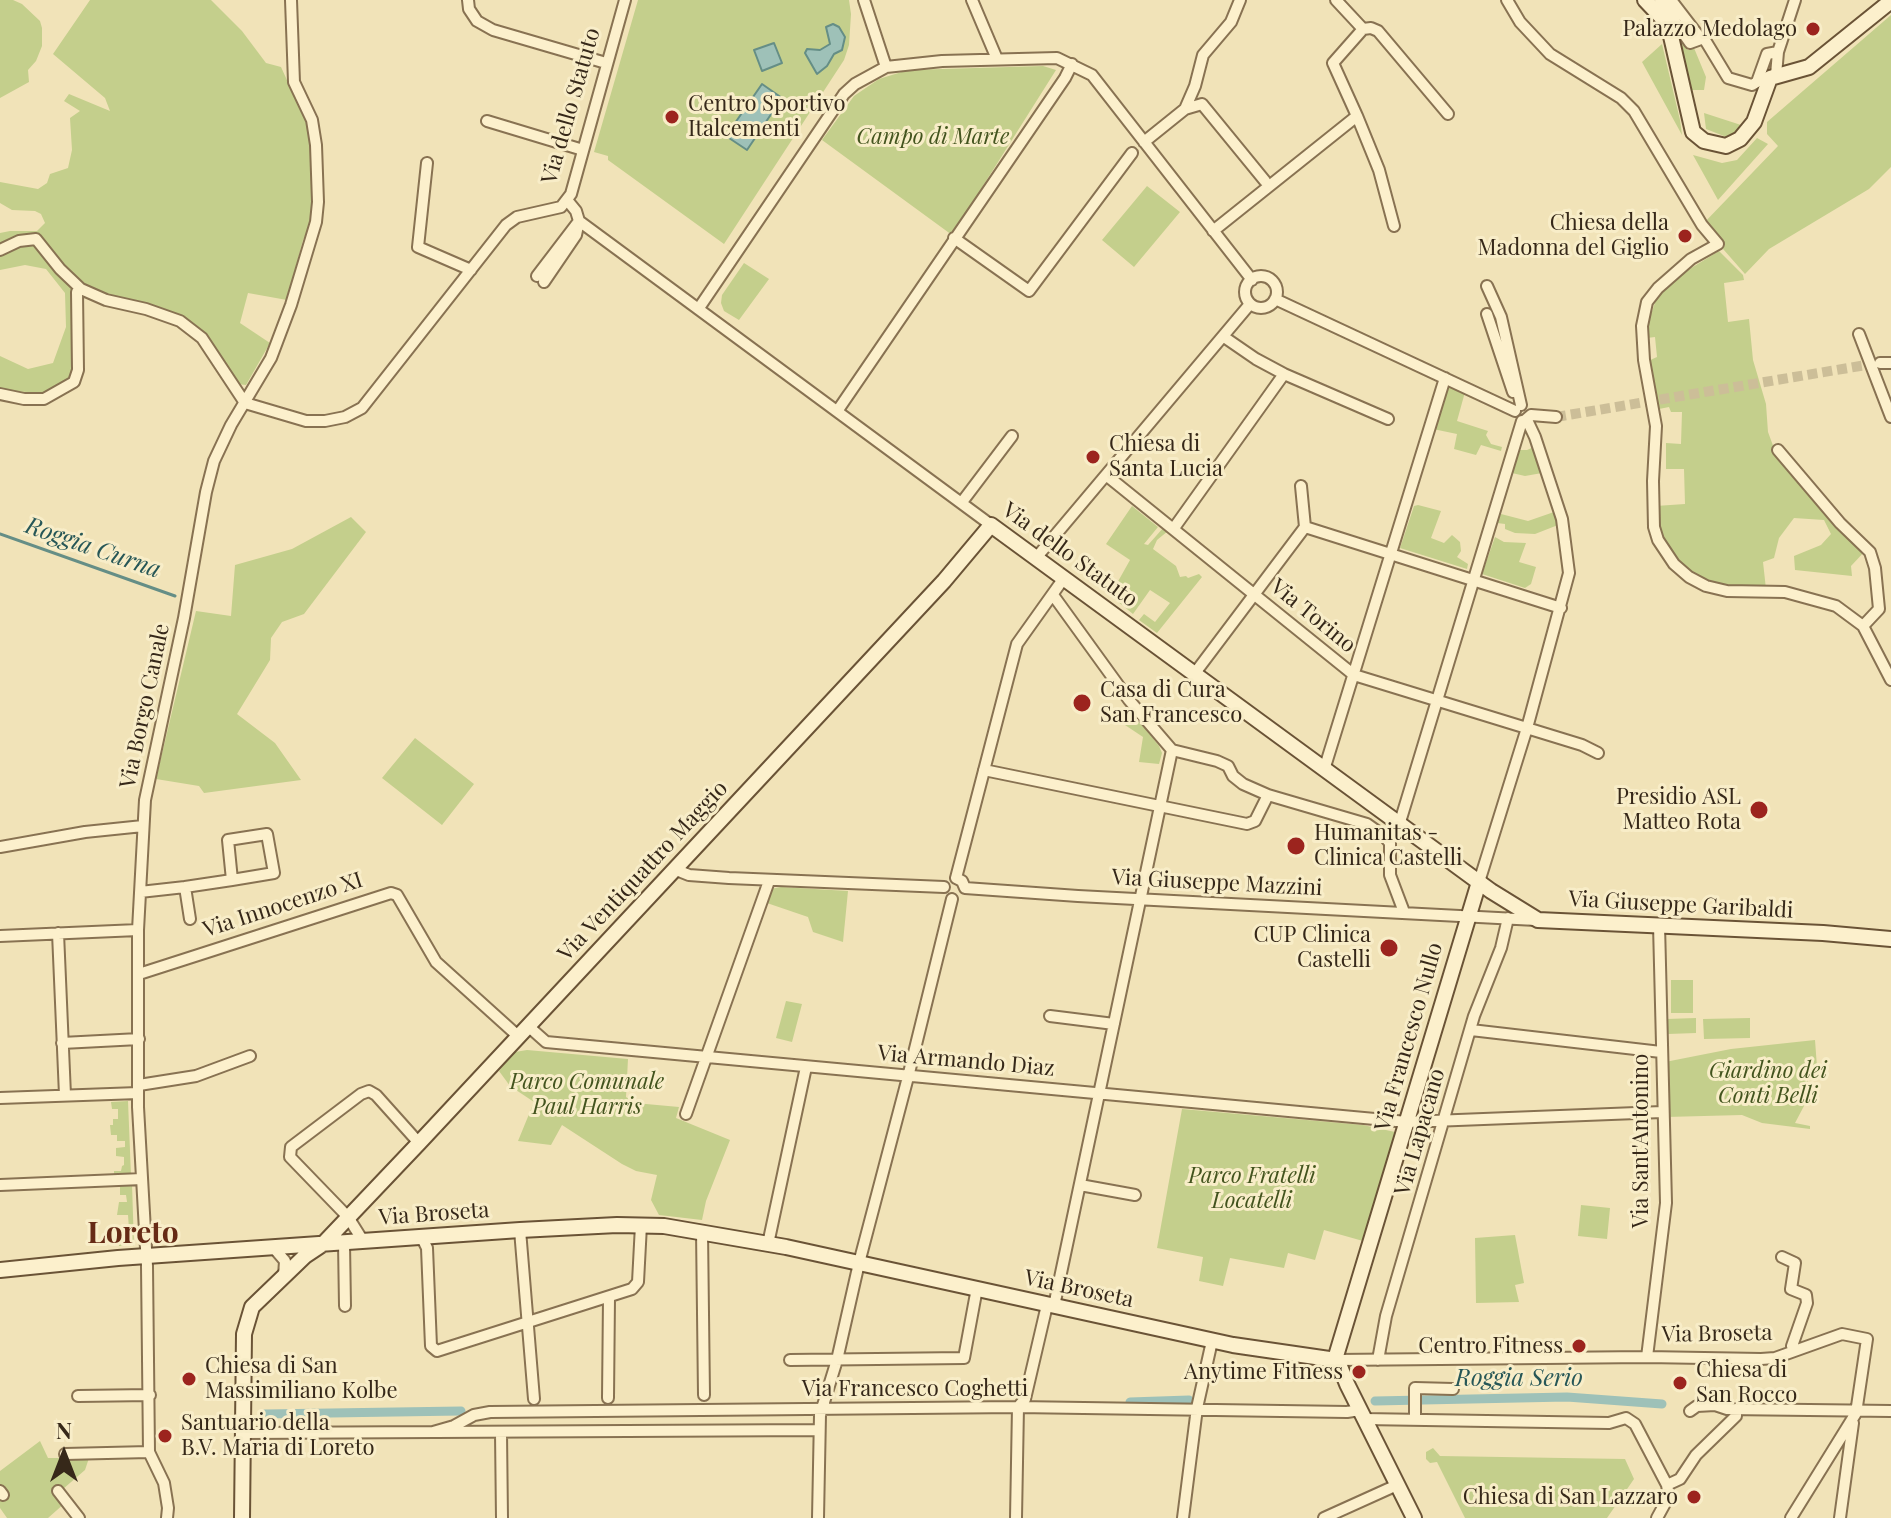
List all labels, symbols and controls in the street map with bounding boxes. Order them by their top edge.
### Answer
place label: Palazzo Medolago [1622,16,1797,42]
marker: Palazzo Medolago [1804,20,1822,38]
street label: Via dello Statuto [536,25,606,187]
place label: Centro Sportivo Italcementi [688,91,845,142]
marker: Centro Sportivo Italcementi [663,108,681,126]
park label: Campo di Marte [857,124,1009,150]
place label: Chiesa della Madonna del Giglio [1477,210,1669,262]
marker: Chiesa della Madonna del Giglio [1676,227,1694,245]
place label: Chiesa di Santa Lucia [1109,431,1223,482]
marker: Chiesa di Santa Lucia [1084,448,1102,466]
street label: Via dello Statuto [997,497,1143,613]
water label: Roggia Curna [21,511,165,585]
street label: Via Torino [1265,574,1361,658]
street label: Via Borgo Canale [115,621,175,791]
place label: Casa di Cura San Francesco [1100,677,1242,728]
marker: Casa di Cura San Francesco [1071,692,1093,714]
street label: Via Ventiquattro Maggio [553,775,733,967]
place label: Presidio ASL Matteo Rota [1616,784,1741,836]
marker: Presidio ASL Matteo Rota [1748,799,1770,821]
place label: Humanitas - Clinica Castelli [1314,820,1462,872]
marker: Humanitas - Clinica Castelli [1285,835,1307,857]
street label: Via Giuseppe Mazzini [1111,864,1323,902]
street label: Via Innocenzo XI [200,867,366,943]
street label: Via Giuseppe Garibaldi [1568,886,1794,924]
place label: CUP Clinica Castelli [1253,922,1371,974]
marker: CUP Clinica Castelli [1378,937,1400,959]
street label: Via Francesco Nullo [1369,940,1449,1134]
street label: Via Armando Diaz [876,1040,1056,1082]
street label: Via Sant'Antonino [1628,1054,1654,1228]
park label: Giardino dei Conti Belli [1709,1058,1827,1110]
street label: Via Lapacano [1389,1066,1451,1198]
park label: Parco Comunale Paul Harris [510,1069,664,1120]
park label: Parco Fratelli Locatelli [1188,1163,1316,1214]
street label: Via Broseta [378,1197,490,1231]
district label: Loreto [87,1216,179,1252]
street label: Via Broseta [1022,1265,1136,1313]
street label: Via Broseta [1661,1320,1773,1348]
place label: Centro Fitness [1418,1333,1563,1359]
marker: Centro Fitness [1570,1337,1588,1355]
place label: Chiesa di San Massimiliano Kolbe [205,1353,398,1404]
place label: Chiesa di San Rocco [1696,1357,1797,1408]
place label: Anytime Fitness [1184,1359,1343,1385]
marker: Anytime Fitness [1350,1363,1368,1381]
water label: Roggia Serio [1455,1365,1583,1393]
marker: Chiesa di San Massimiliano Kolbe [180,1370,198,1388]
marker: Chiesa di San Rocco [1671,1374,1689,1392]
street label: Via Francesco Coghetti [802,1376,1028,1402]
place label: Santuario della B.V. Maria di Loreto [181,1410,375,1462]
north arrow [24,1414,104,1494]
text: N [56,1415,72,1445]
marker: Santuario della B.V. Maria di Loreto [156,1427,174,1445]
place label: Chiesa di San Lazzaro [1463,1484,1678,1510]
marker: Chiesa di San Lazzaro [1685,1488,1703,1506]

